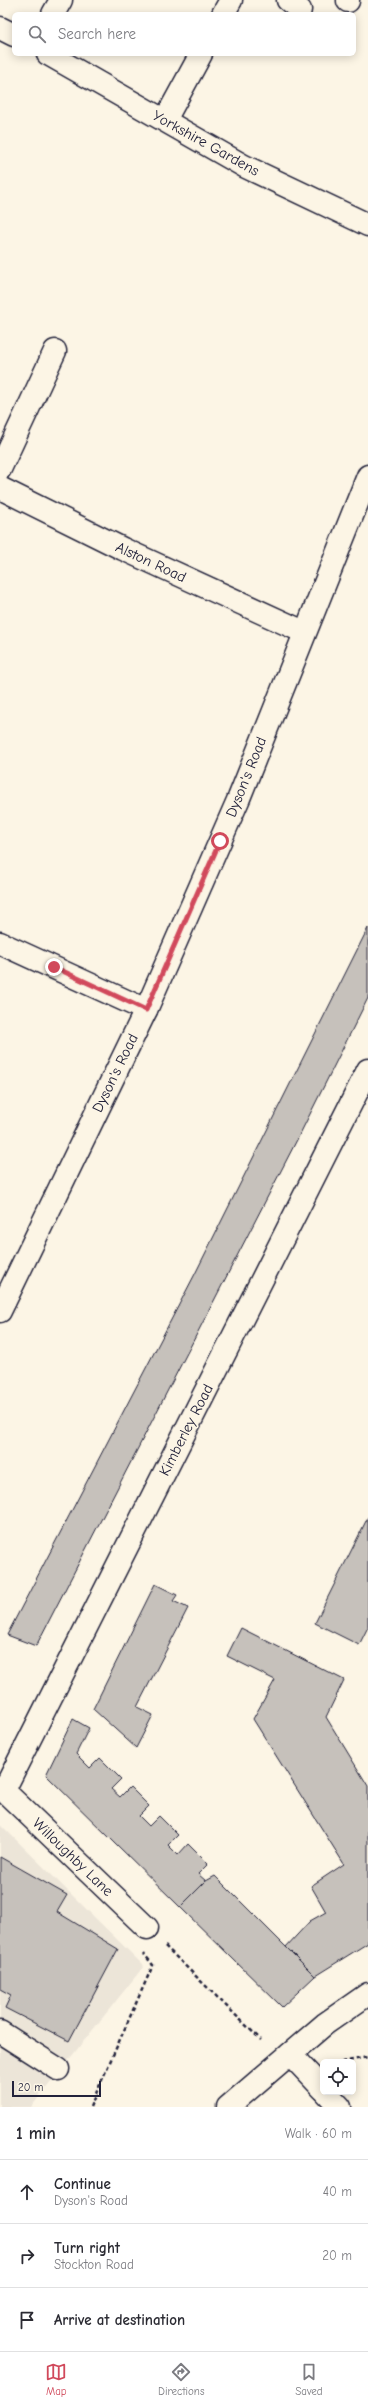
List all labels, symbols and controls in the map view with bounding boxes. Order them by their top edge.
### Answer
search box [12,12,356,56]
icon: search [26,23,48,45]
text: Search here [58,25,136,43]
street label: Yorkshire Gardens [150,106,262,180]
street label: Alston Road [113,538,189,586]
street label: Dyson's Road [222,734,270,820]
route start [211,832,229,850]
route end [45,958,63,976]
street label: Dyson's Road [88,1031,142,1115]
street label: Kimberley Road [155,1381,217,1479]
street label: Willoughby Lane [29,1814,117,1900]
map controls [320,2059,356,2095]
button: locate [320,2059,356,2095]
scale bar [12,2079,101,2098]
text: 20 m [18,2081,43,2094]
text: 1 min [16,2124,56,2143]
text: Walk · 60 m [285,2126,352,2141]
text: Continue [54,2175,111,2193]
icon: ahead [16,2181,38,2203]
text: 40 m [323,2184,352,2199]
text: Dyson's Road [54,2193,128,2208]
text: Turn right [54,2239,120,2257]
icon: right [16,2245,38,2267]
text: 20 m [322,2248,352,2263]
text: Stockton Road [54,2257,134,2272]
icon: arrive [16,2309,38,2331]
text: Arrive at destination [54,2311,185,2329]
tab: Map [45,2361,67,2398]
tab: Directions [158,2361,205,2398]
tab: Saved [295,2361,323,2398]

